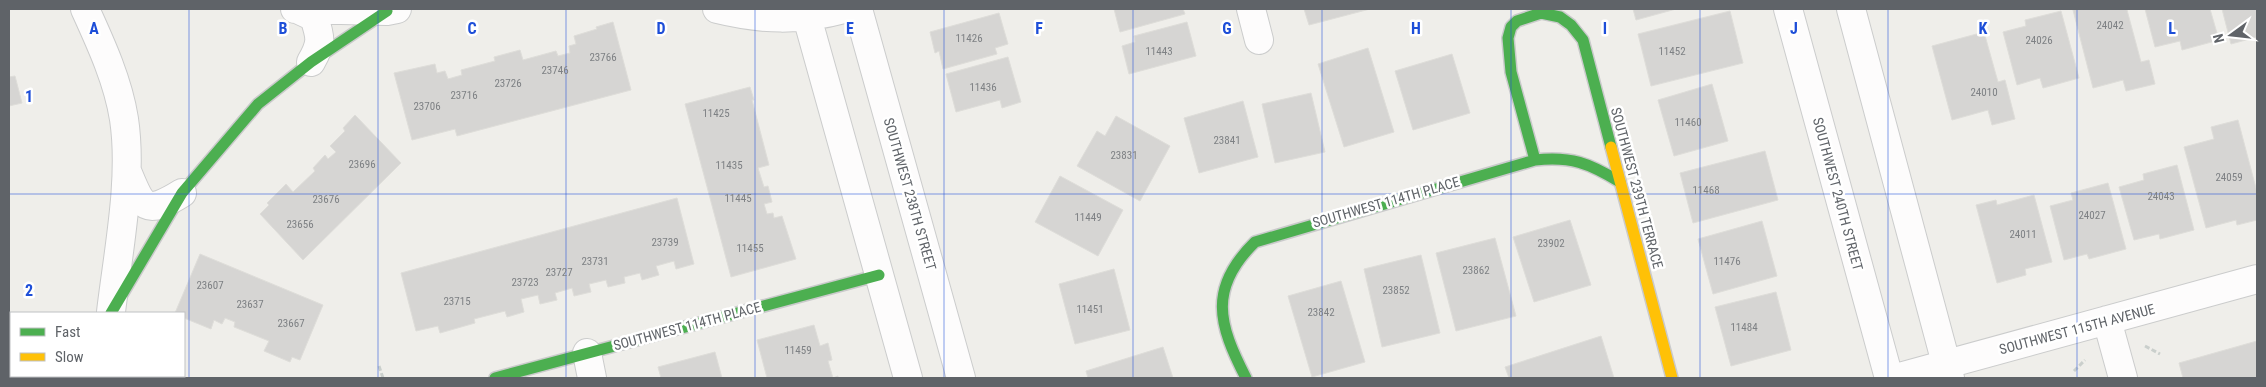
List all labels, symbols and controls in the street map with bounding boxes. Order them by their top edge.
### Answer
north arrow [2206,10,2256,60]
text: A [89,19,99,38]
text: B [279,19,288,38]
text: C [467,19,477,38]
text: D [656,19,666,38]
text: E [846,19,854,38]
text: F [1035,19,1043,38]
text: G [1222,19,1232,38]
text: H [1411,19,1421,38]
text: I [1603,19,1607,38]
text: J [1790,19,1798,38]
text: K [1979,19,1988,38]
house number: 24042 [2096,19,2124,32]
text: L [2168,19,2176,38]
house number: 11426 [955,32,983,45]
text: N [2210,32,2227,45]
house number: 24026 [2025,34,2053,47]
house number: 11443 [1145,45,1173,58]
house number: 11452 [1658,45,1686,58]
house number: 23766 [589,51,617,64]
house number: 23746 [541,64,569,77]
house number: 23726 [494,77,522,90]
house number: 11436 [969,81,997,94]
house number: 24010 [1970,86,1998,99]
text: 1 [25,87,33,106]
house number: 23716 [450,89,478,102]
house number: 23706 [413,100,441,113]
street label: SOUTHWEST 239TH TERRACE [1608,106,1666,270]
house number: 11425 [702,107,730,120]
street label: SOUTHWEST 238TH STREET [881,116,939,272]
house number: 11460 [1674,116,1702,129]
street label: SOUTHWEST 240TH STREET [1810,116,1866,272]
house number: 23841 [1213,134,1241,147]
house number: 23831 [1110,149,1138,162]
house number: 23696 [348,158,376,171]
house number: 11435 [715,159,743,172]
house number: 24059 [2215,171,2243,184]
street label: SOUTHWEST 114TH PLACE [1311,173,1461,231]
house number: 11468 [1692,184,1720,197]
house number: 24043 [2147,190,2175,203]
house number: 11445 [724,192,752,205]
house number: 23676 [312,193,340,206]
house number: 24027 [2078,209,2106,222]
house number: 11449 [1074,211,1102,224]
house number: 23656 [286,218,314,231]
house number: 24011 [2009,228,2037,241]
house number: 23739 [651,236,679,249]
house number: 23902 [1537,237,1565,250]
house number: 11455 [736,242,764,255]
house number: 23731 [581,255,609,268]
house number: 11476 [1713,255,1741,268]
house number: 23862 [1462,264,1490,277]
house number: 23727 [545,266,573,279]
house number: 23723 [511,276,539,289]
house number: 23607 [196,279,224,292]
text: 2 [25,281,33,300]
house number: 23852 [1382,284,1410,297]
house number: 23715 [443,295,471,308]
house number: 23637 [236,298,264,311]
street label: SOUTHWEST 114TH PLACE [612,299,762,353]
street label: SOUTHWEST 115TH AVENUE [1998,301,2157,357]
house number: 11451 [1076,303,1104,316]
house number: 23842 [1307,306,1335,319]
legend [10,312,185,377]
house number: 23667 [277,317,305,330]
house number: 11484 [1730,321,1758,334]
text: Fast [55,323,80,341]
house number: 11459 [784,344,812,357]
text: Slow [55,348,84,366]

